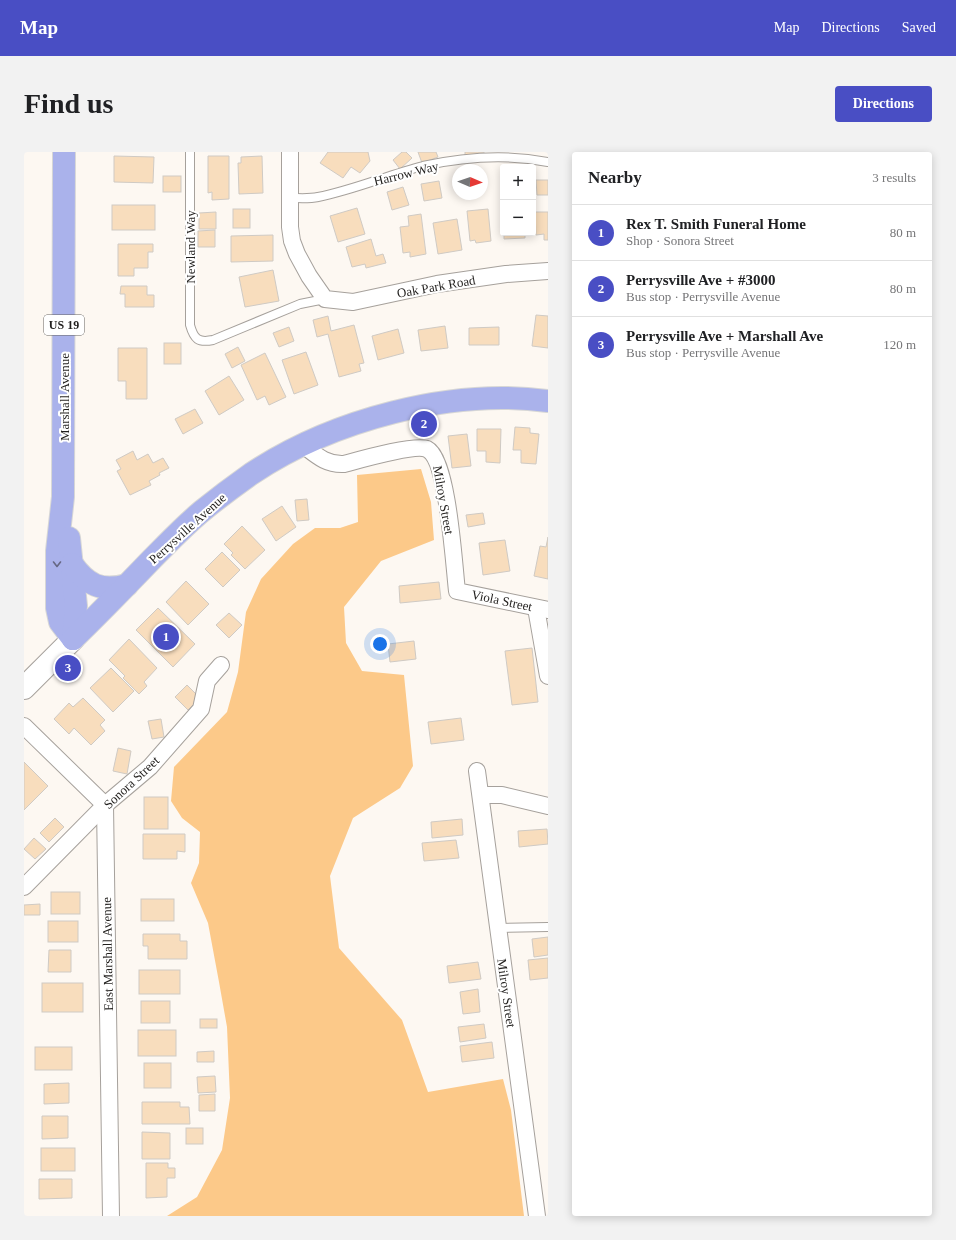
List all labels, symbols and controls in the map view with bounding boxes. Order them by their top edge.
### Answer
text: Map [20,17,58,38]
text: Map [774,20,799,35]
text: Directions [821,20,880,35]
text: Saved [902,20,936,35]
button: Directions [835,86,932,122]
text: Find us [24,88,114,119]
street label: Harrow Way [372,158,441,189]
north arrow [452,164,488,200]
map controls [500,164,536,236]
button: + [500,164,536,200]
text: Nearby [588,168,642,187]
text: 3 results [872,170,916,185]
button: − [500,200,536,236]
street label: Newland Way [183,210,198,284]
text: Rex T. Smith Funeral Home [626,216,806,232]
text: 1 [598,225,604,240]
text: 80 m [890,225,916,240]
text: Shop · Sonora Street [626,233,734,248]
street label: Oak Park Road [396,272,477,301]
text: Perrysville Ave + #3000 [626,272,775,288]
text: 2 [598,281,604,296]
text: 80 m [890,281,916,296]
text: Bus stop · Perrysville Avenue [626,289,780,304]
road number: US 19 [44,315,84,335]
text: Perrysville Ave + Marshall Ave [626,328,823,344]
text: 3 [598,337,604,352]
text: 120 m [883,337,916,352]
text: Bus stop · Perrysville Avenue [626,345,780,360]
street label: Marshall Avenue [57,353,72,441]
pin: 2 [411,409,437,439]
street label: Milroy Street [430,464,457,536]
street label: Perrysville Avenue [146,490,229,567]
one-way arrow [53,561,61,567]
street label: Viola Street [470,587,534,614]
pin: 1 [153,622,179,652]
your location [370,634,390,654]
pin: 3 [55,653,81,683]
street label: Sonora Street [100,753,162,812]
street label: East Marshall Avenue [99,897,116,1011]
street label: Milroy Street [494,958,519,1029]

